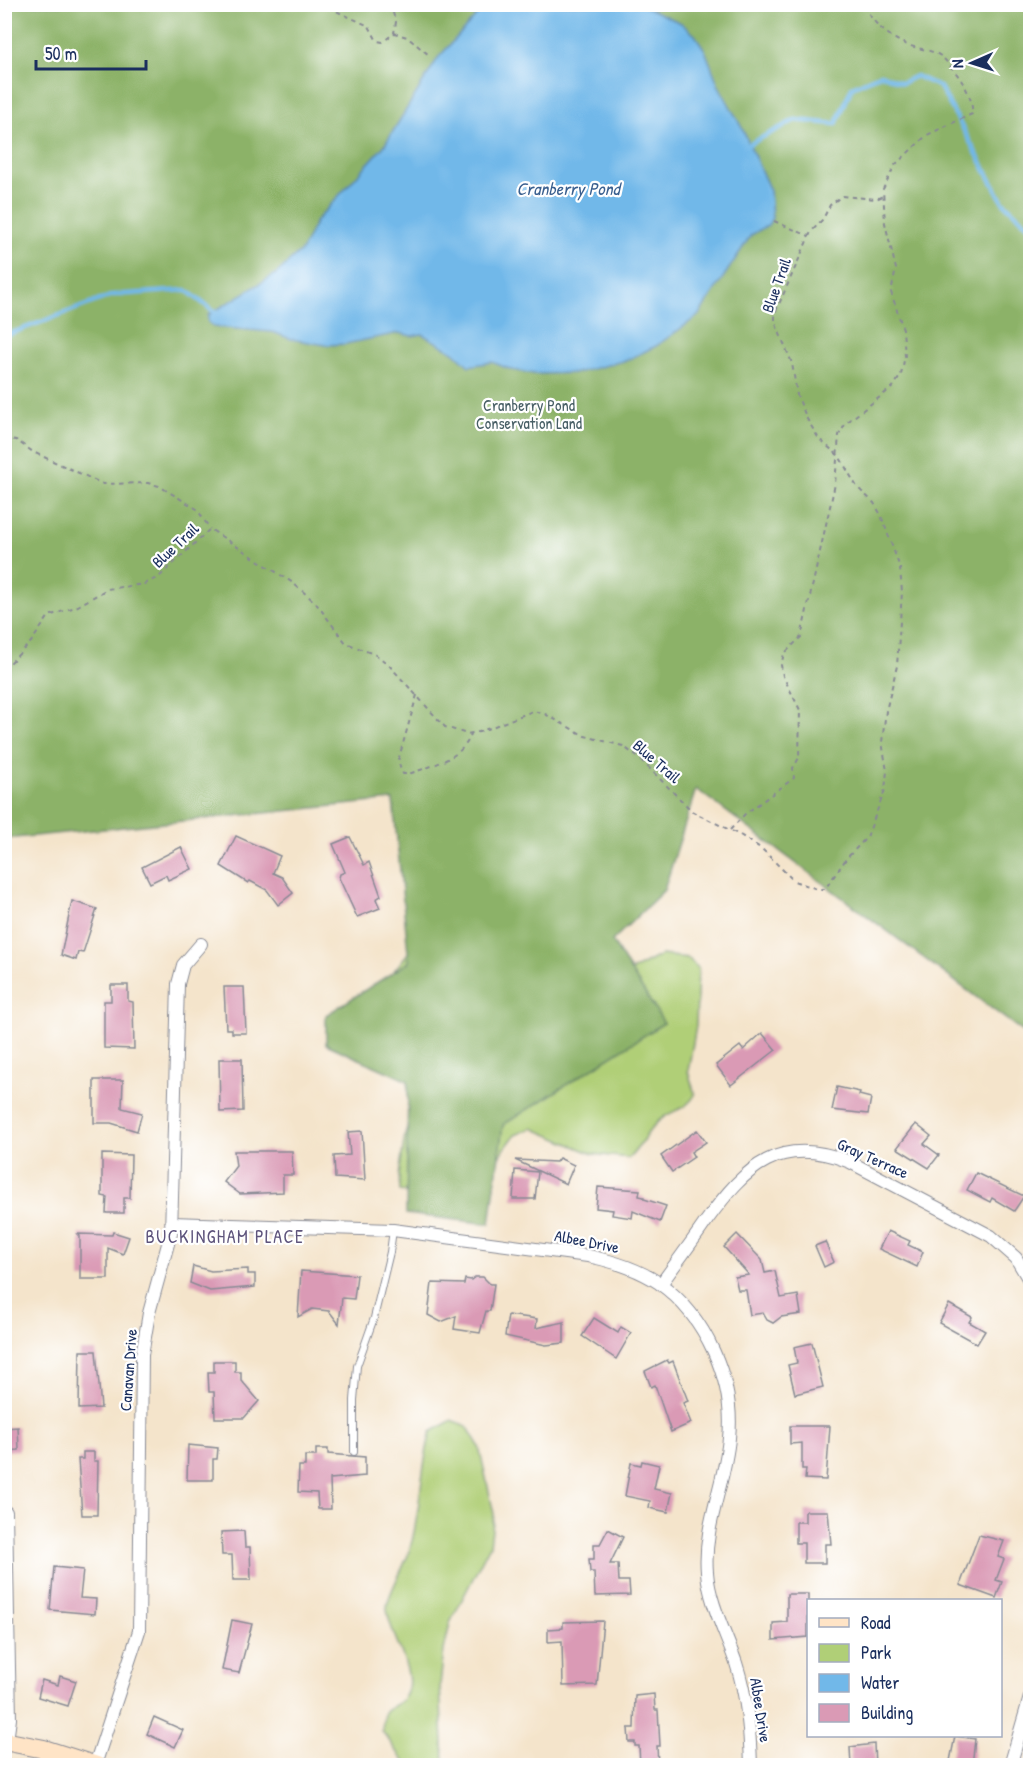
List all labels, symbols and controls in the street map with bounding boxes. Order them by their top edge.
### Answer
scale bar [36,33,146,71]
north arrow [942,33,1002,93]
text: 50 m [45,41,77,66]
text: N [946,58,968,69]
water label: Cranberry Pond [516,176,623,201]
street label: Blue Trail [756,254,796,315]
park label: Cranberry Pond Conservation Land [476,394,582,434]
street label: Blue Trail [147,517,204,572]
street label: Blue Trail [628,734,686,788]
street label: Gray Terrace [834,1133,913,1184]
district label: BUCKINGHAM PLACE [146,1224,304,1249]
street label: Albee Drive [553,1224,622,1258]
street label: Canavan Drive [114,1328,142,1412]
legend [807,1599,1002,1737]
text: Road [861,1610,891,1635]
text: Park [861,1640,892,1665]
text: Water [861,1670,899,1695]
street label: Albee Drive [745,1676,777,1745]
text: Building [861,1700,913,1725]

